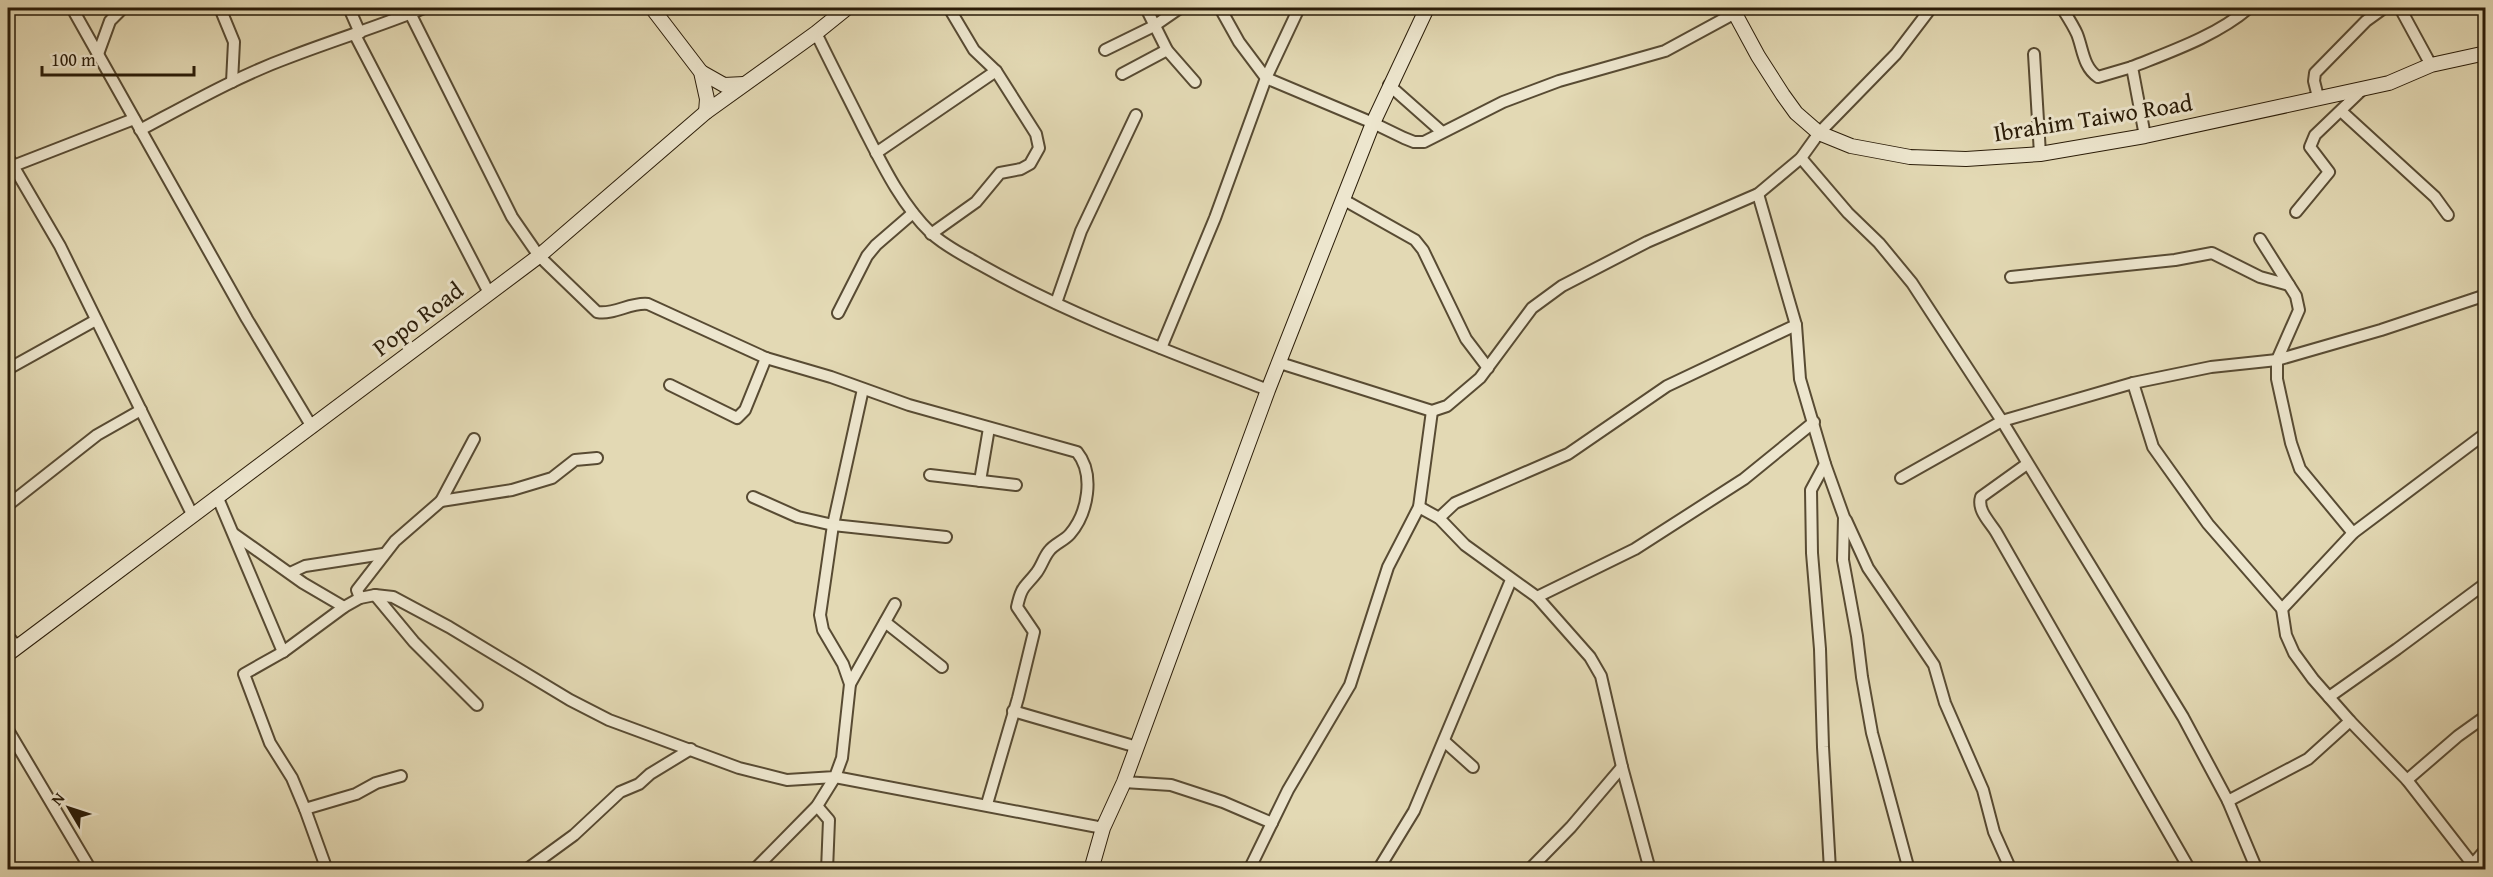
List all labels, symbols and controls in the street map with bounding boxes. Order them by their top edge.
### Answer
scale bar [42,39,194,77]
text: 100 m [51,46,96,73]
street label: Ibrahim Taiwo Road [1991,84,2195,151]
street label: Popo Road [365,273,471,364]
north arrow [39,778,99,838]
text: N [45,787,70,810]

